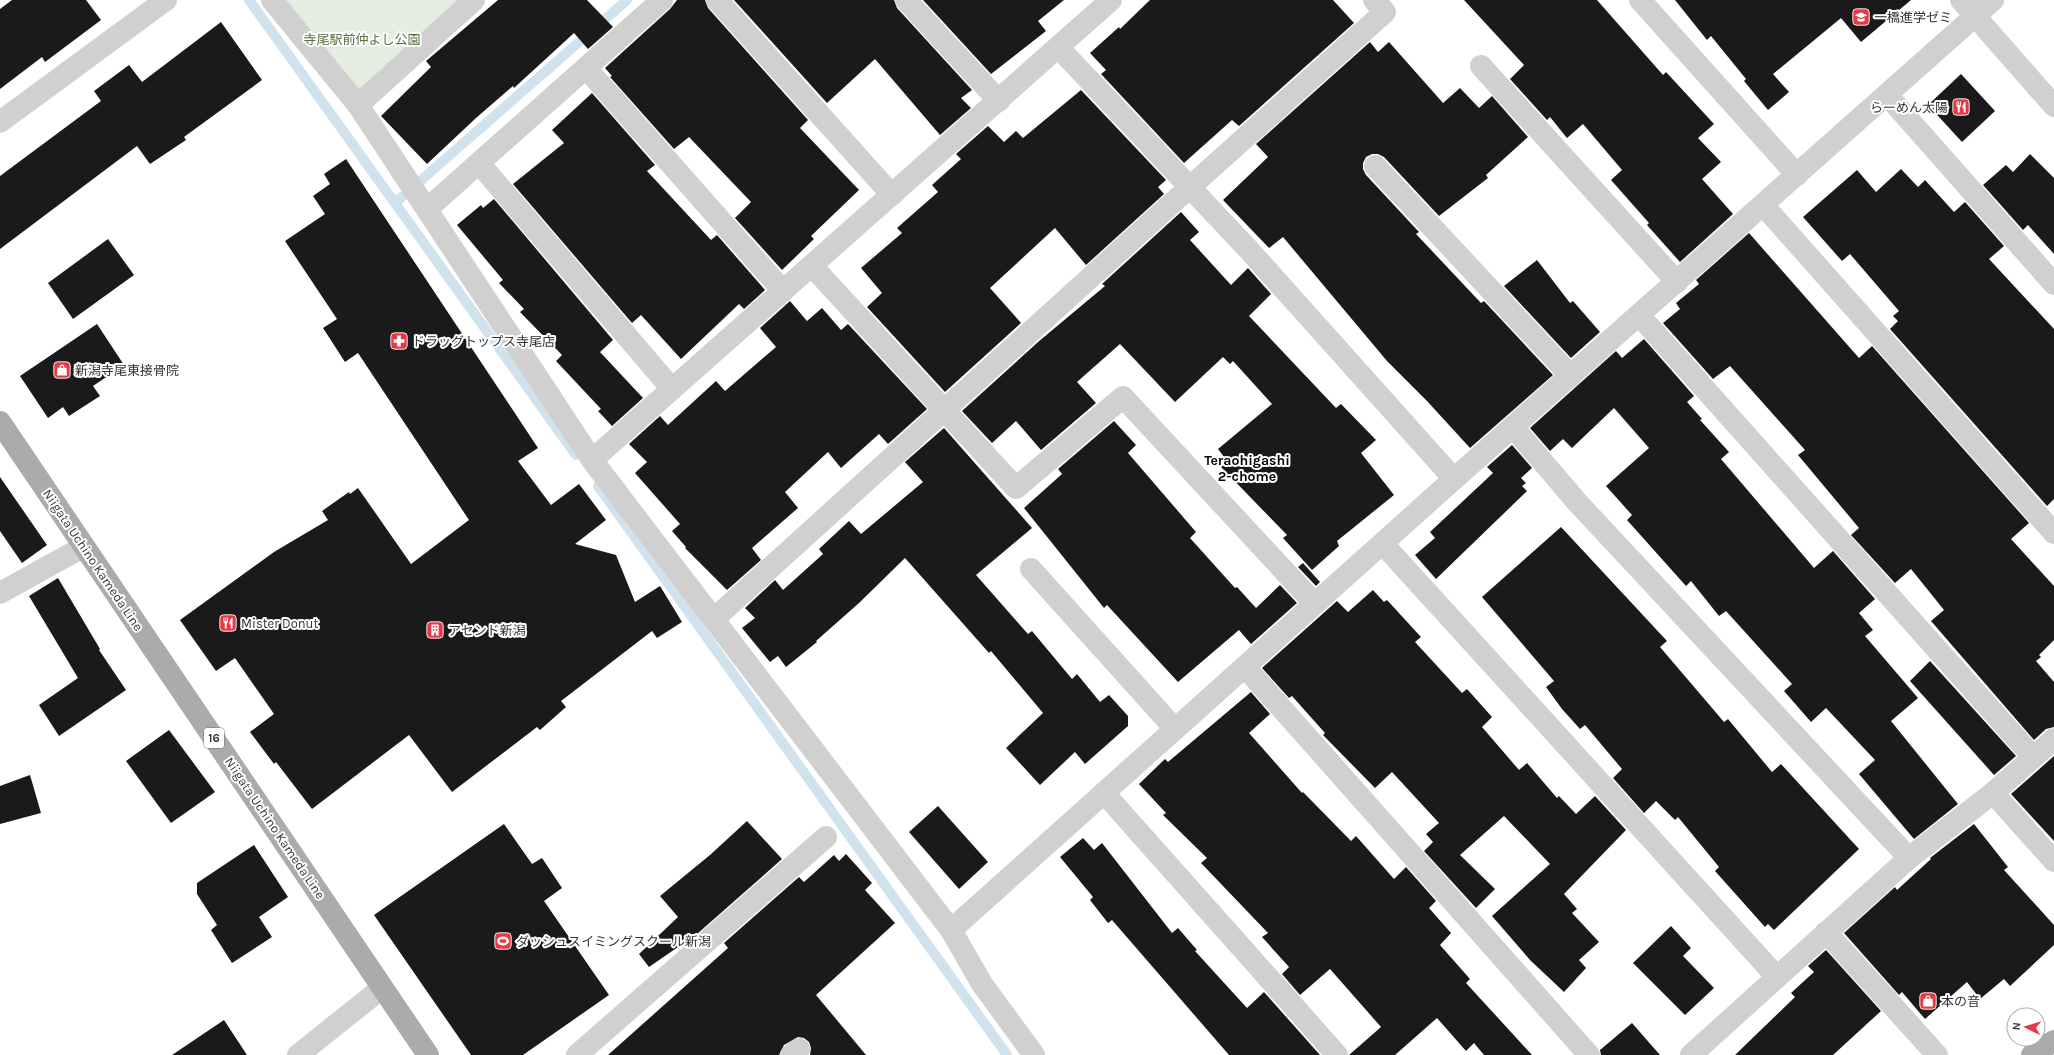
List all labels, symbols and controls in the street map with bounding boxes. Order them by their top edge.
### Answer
school or university icon: 一橋進学ゼミ [1851,7,1871,27]
place label: 一橋進学ゼミ [1874,10,1952,25]
park label: 寺尾駅前仲よし公園 [303,32,421,47]
restaurant icon: らーめん太陽 [1951,97,1971,117]
place label: らーめん太陽 [1870,100,1948,115]
pharmacy icon: ドラッグトップス寺尾店 [389,331,409,351]
place label: ドラッグトップス寺尾店 [412,334,555,349]
shop icon: 新潟寺尾東接骨院 [52,360,72,380]
place label: 新潟寺尾東接骨院 [75,363,179,378]
district label: Teraohigashi 2-chome [1204,452,1290,485]
street label: Niigata Uchino Kameda Line [40,486,146,634]
restaurant icon: Mister Donut [218,613,238,633]
place label: Mister Donut [241,616,318,631]
building icon: アセンド新潟 [425,620,445,640]
place label: アセンド新潟 [448,623,526,638]
road number: 16 [204,728,224,748]
street label: Niigata Uchino Kameda Line [222,754,328,902]
sports icon: ダッシュスイミングスクール新潟 [493,931,513,951]
place label: ダッシュスイミングスクール新潟 [516,934,711,949]
shop icon: 本の音 [1918,991,1938,1011]
place label: 本の音 [1941,994,1980,1009]
north arrow [2006,1007,2046,1047]
text: N [2010,1022,2023,1031]

